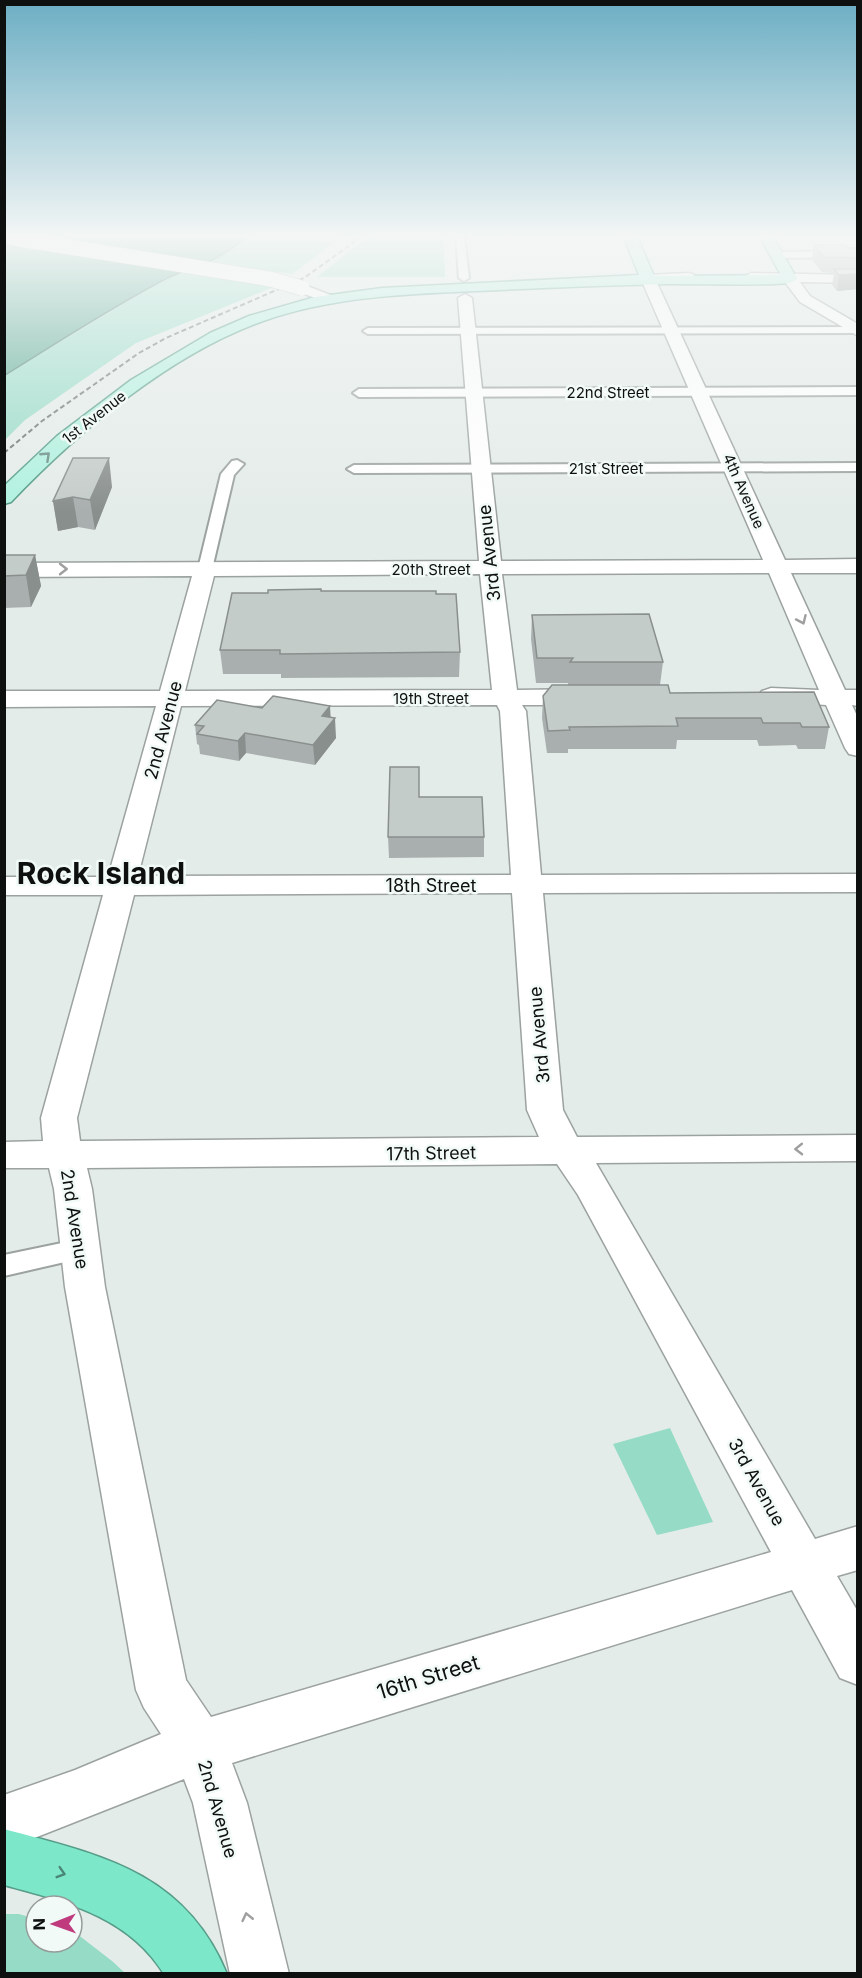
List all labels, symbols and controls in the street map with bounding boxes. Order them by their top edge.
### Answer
street label: 22nd Street [567,383,650,402]
street label: 1st Avenue [58,386,130,448]
street label: 4th Avenue [719,450,769,532]
one-way arrow [38,453,49,464]
street label: 21st Street [569,459,643,478]
street label: 3rd Avenue [473,504,505,602]
street label: 20th Street [391,560,471,579]
one-way arrow [58,563,67,575]
one-way arrow [795,614,807,625]
street label: 2nd Avenue [140,679,186,781]
street label: 19th Street [393,689,469,708]
district label: Rock Island [17,855,185,891]
street label: 18th Street [386,875,477,896]
street label: 3rd Avenue [524,986,554,1084]
street label: 17th Street [386,1142,476,1164]
one-way arrow [795,1143,804,1156]
street label: 2nd Avenue [57,1168,93,1270]
street label: 3rd Avenue [724,1435,790,1529]
street label: 16th Street [374,1650,482,1704]
street label: 2nd Avenue [194,1758,242,1860]
one-way arrow [55,1866,66,1878]
north arrow [24,1894,84,1954]
one-way arrow [241,1912,254,1922]
text: N [29,1918,49,1931]

